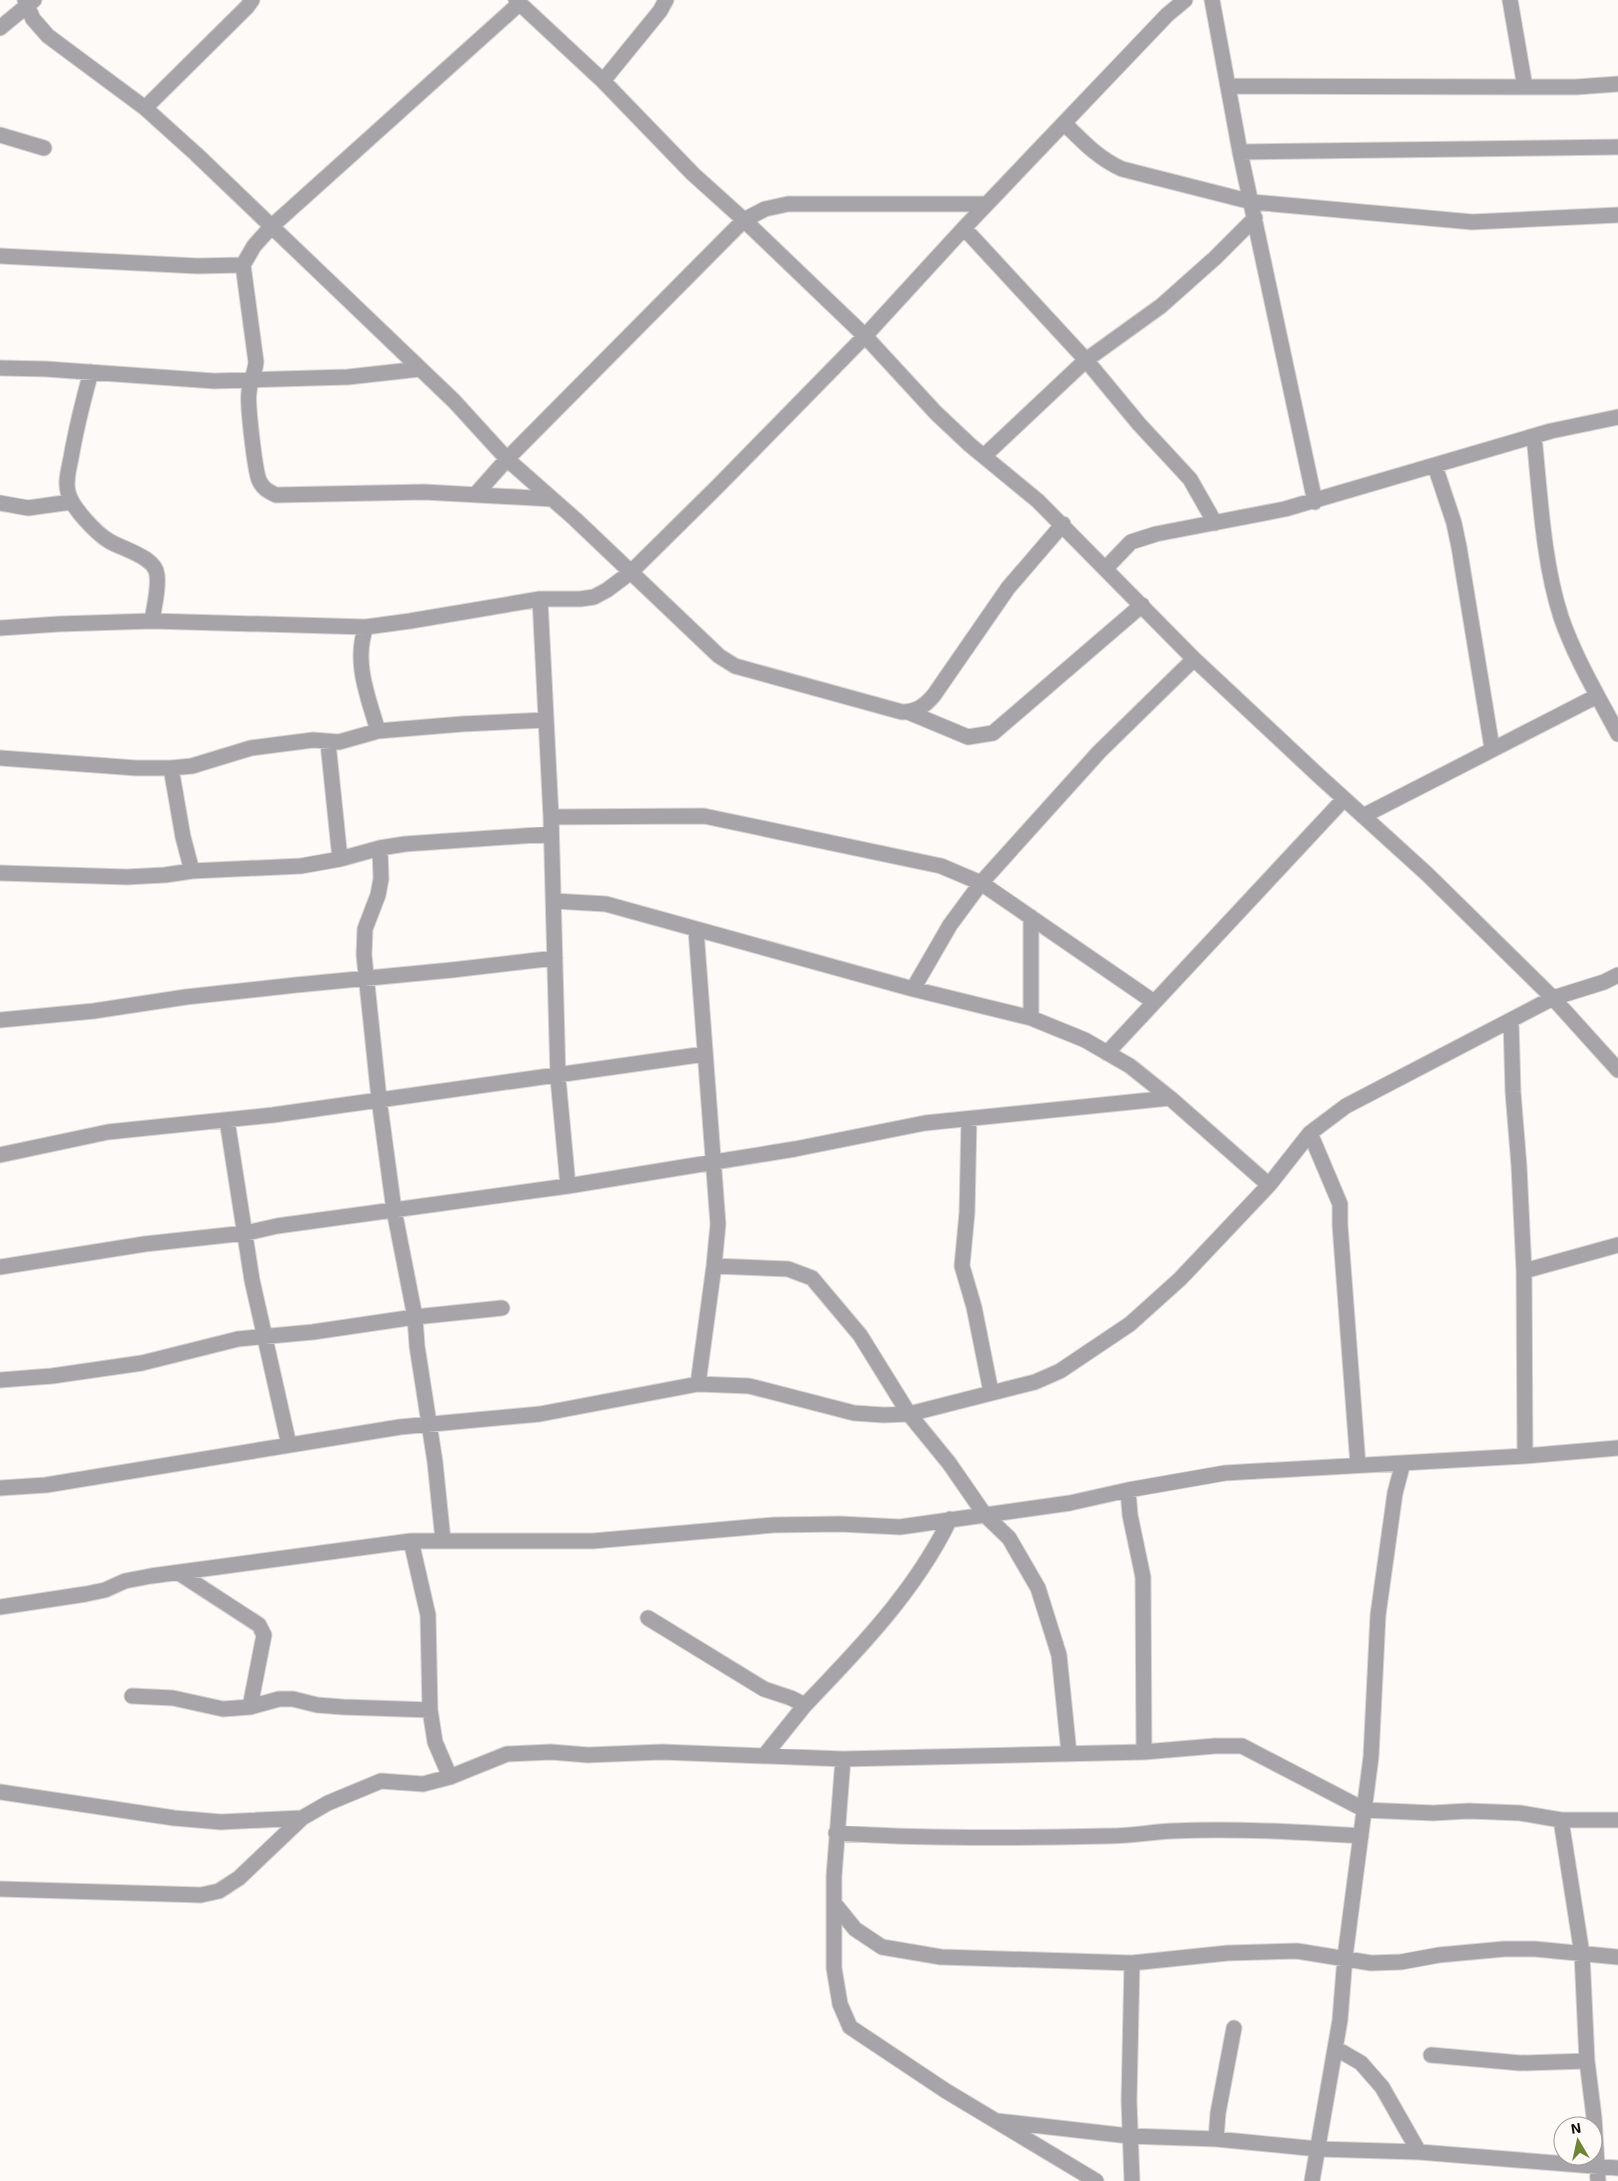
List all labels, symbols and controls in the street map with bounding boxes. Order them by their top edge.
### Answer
north arrow [1553,2116,1603,2166]
text: N [1570,2118,1582,2137]

